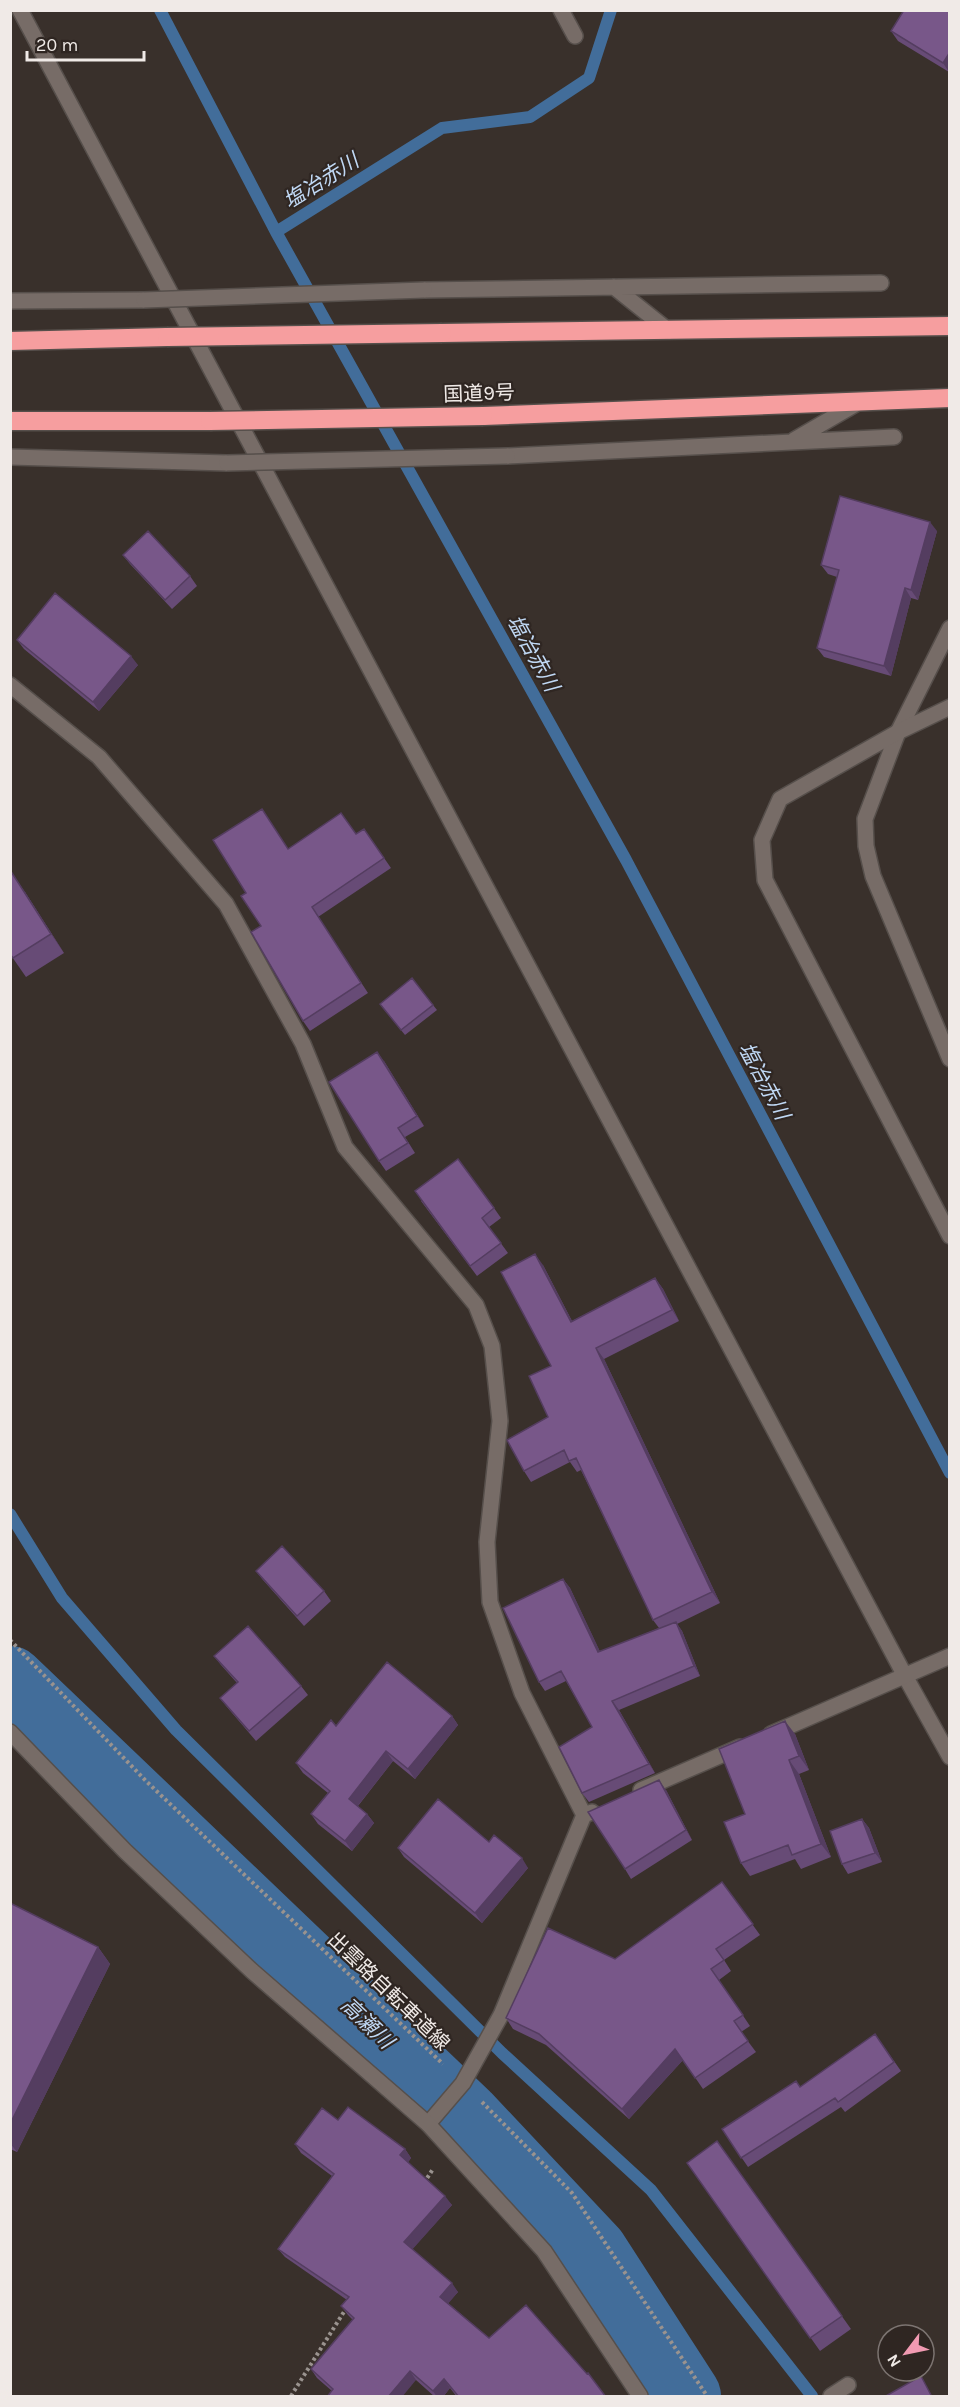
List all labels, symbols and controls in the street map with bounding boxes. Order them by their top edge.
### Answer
scale bar [27,24,144,62]
text: 20 m [36,34,78,56]
water label: 塩冶赤川 [279,148,365,213]
street label: 国道9号 [443,381,515,406]
water label: 塩冶赤川 [502,610,565,697]
water label: 塩冶赤川 [734,1038,795,1125]
street label: 出雲路自転車道線 [323,1928,454,2055]
water label: 高瀬川 [336,1992,399,2055]
north arrow [876,2323,936,2383]
text: N [883,2351,905,2371]

